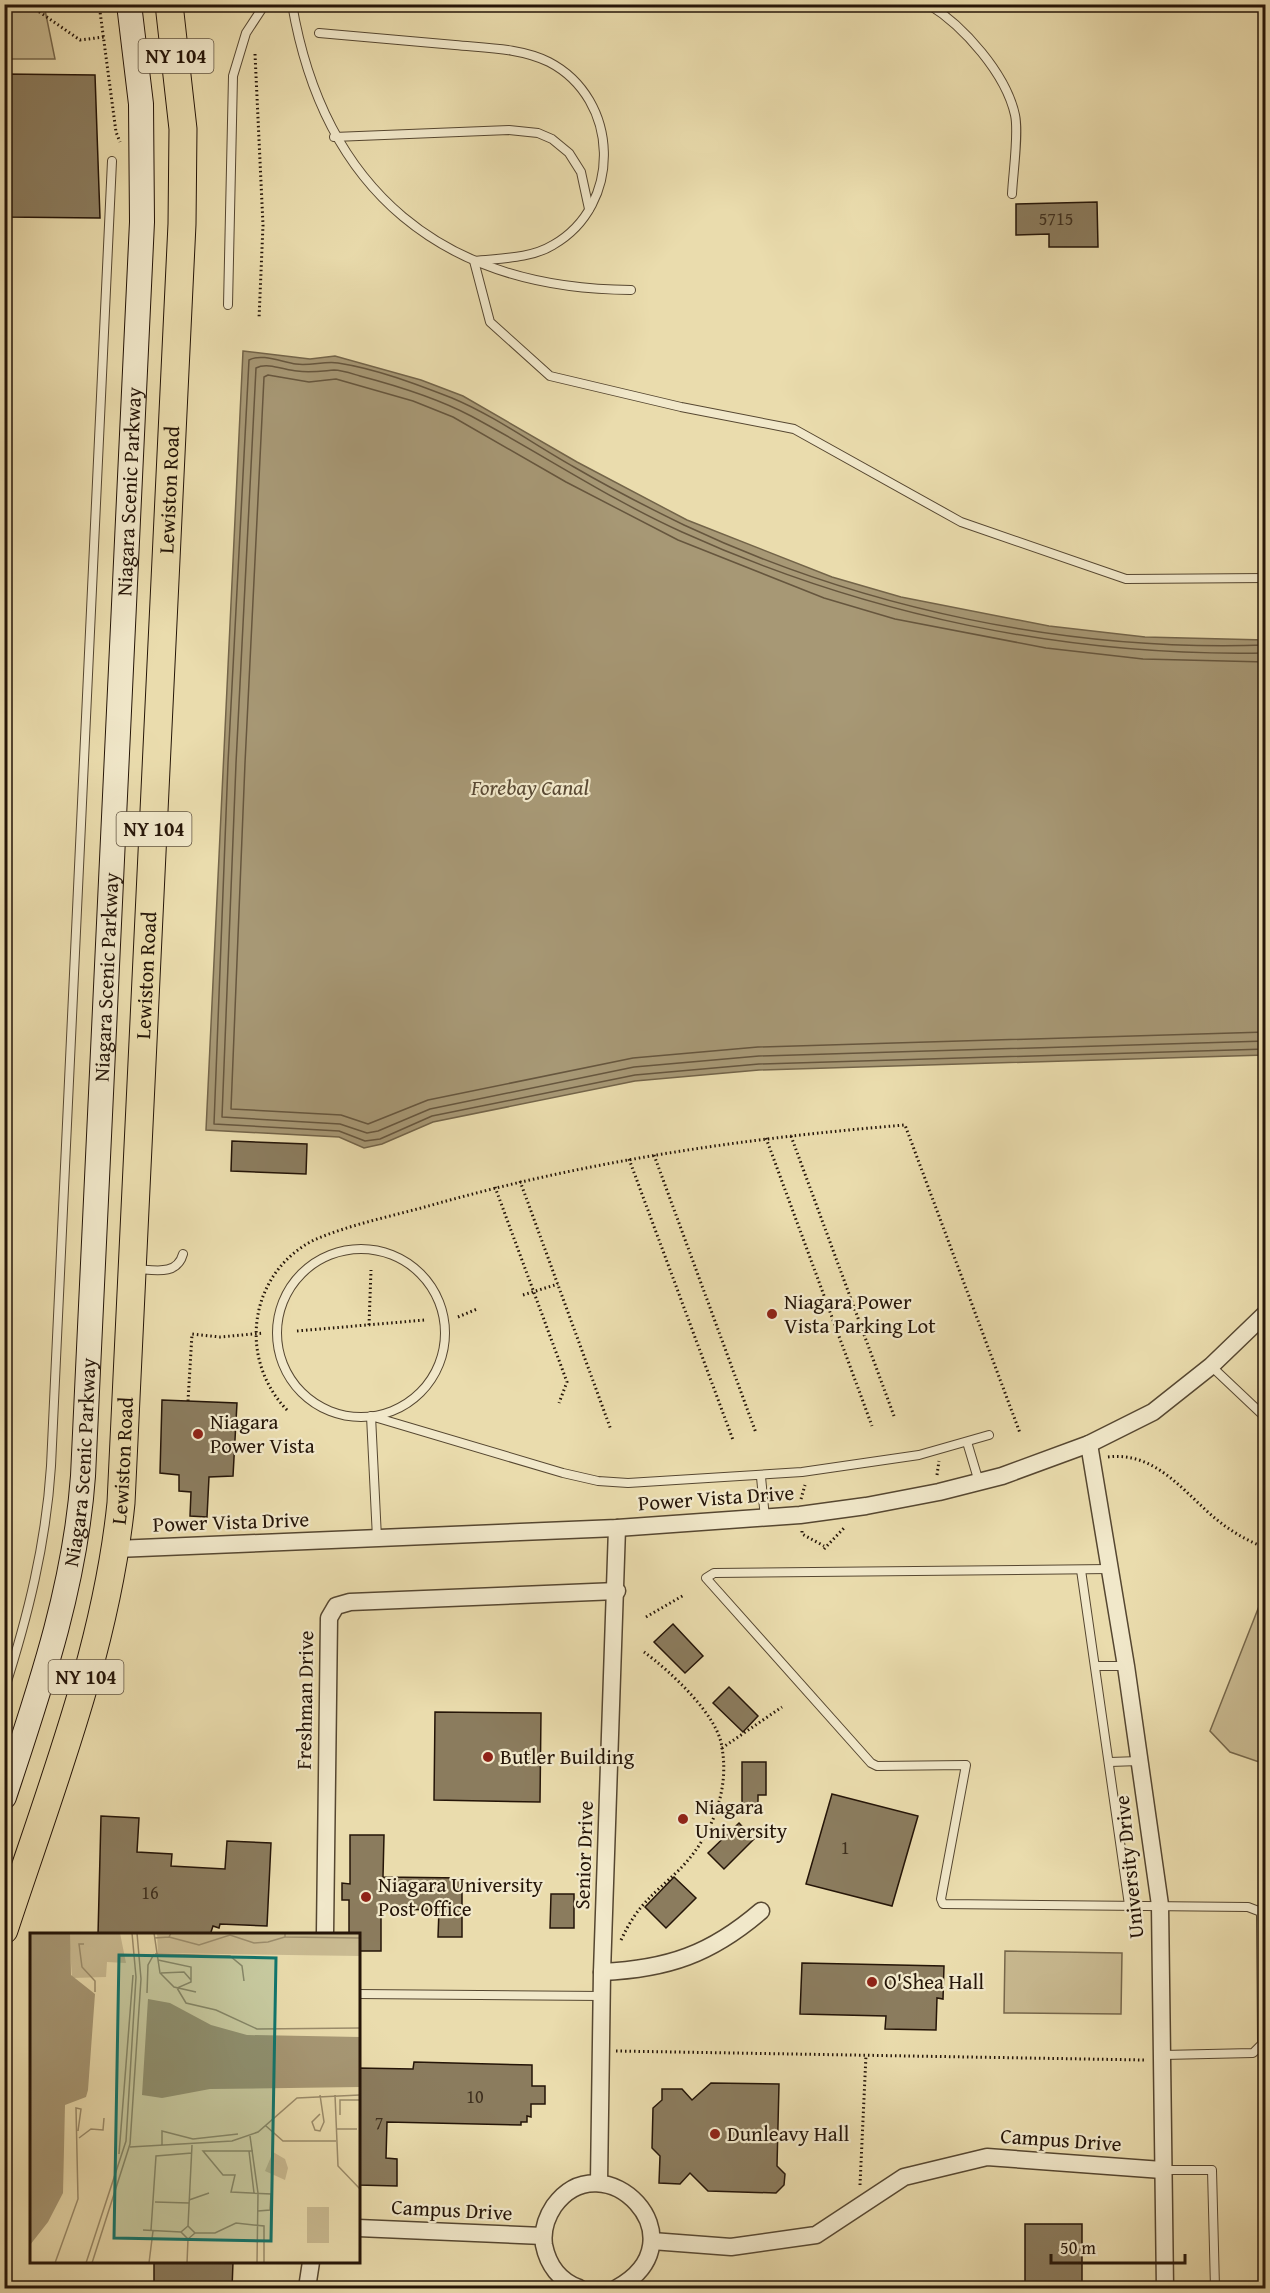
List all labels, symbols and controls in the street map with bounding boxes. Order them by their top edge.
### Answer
road number: NY 104 [138,39,213,73]
house number: 5715 [1039,205,1073,232]
street label: Niagara Scenic Parkway [108,386,149,597]
street label: Lewiston Road [150,425,187,554]
water label: Forebay Canal [470,771,589,803]
road number: NY 104 [116,812,192,846]
street label: Niagara Scenic Parkway [86,871,126,1082]
street label: Lewiston Road [127,910,164,1040]
place label: Niagara Power Vista Parking Lot [784,1286,936,1341]
marker: Niagara Power Vista Parking Lot [765,1307,779,1321]
street label: Niagara Scenic Parkway [55,1357,104,1569]
street label: Lewiston Road [103,1395,141,1526]
place label: Niagara Power Vista [210,1406,315,1461]
marker: Niagara Power Vista [191,1427,205,1441]
street label: Power Vista Drive [637,1477,795,1518]
street label: Power Vista Drive [152,1503,310,1540]
street label: Freshman Drive [288,1630,321,1770]
road number: NY 104 [48,1660,124,1694]
place label: Butler Building [500,1741,635,1772]
marker: Butler Building [481,1750,495,1764]
place label: Niagara University [695,1791,788,1846]
street label: University Drive [1106,1794,1151,1940]
street label: Senior Drive [566,1800,601,1910]
marker: Niagara University [676,1812,690,1826]
house number: 1 [841,1834,849,1861]
place label: Niagara University Post Office [378,1869,544,1924]
house number: 16 [141,1879,159,1906]
marker: Niagara University Post Office [359,1890,373,1904]
inset map [30,1933,360,2263]
place label: O'Shea Hall [884,1966,984,1997]
marker: O'Shea Hall [865,1975,879,1989]
house number: 10 [466,2083,484,2110]
house number: 7 [375,2109,383,2136]
place label: Dunleavy Hall [727,2118,850,2149]
street label: Campus Drive [999,2120,1123,2159]
marker: Dunleavy Hall [708,2127,722,2141]
street label: Campus Drive [391,2191,514,2228]
scale bar [1051,2227,1184,2265]
text: 50 m [1060,2234,1096,2261]

